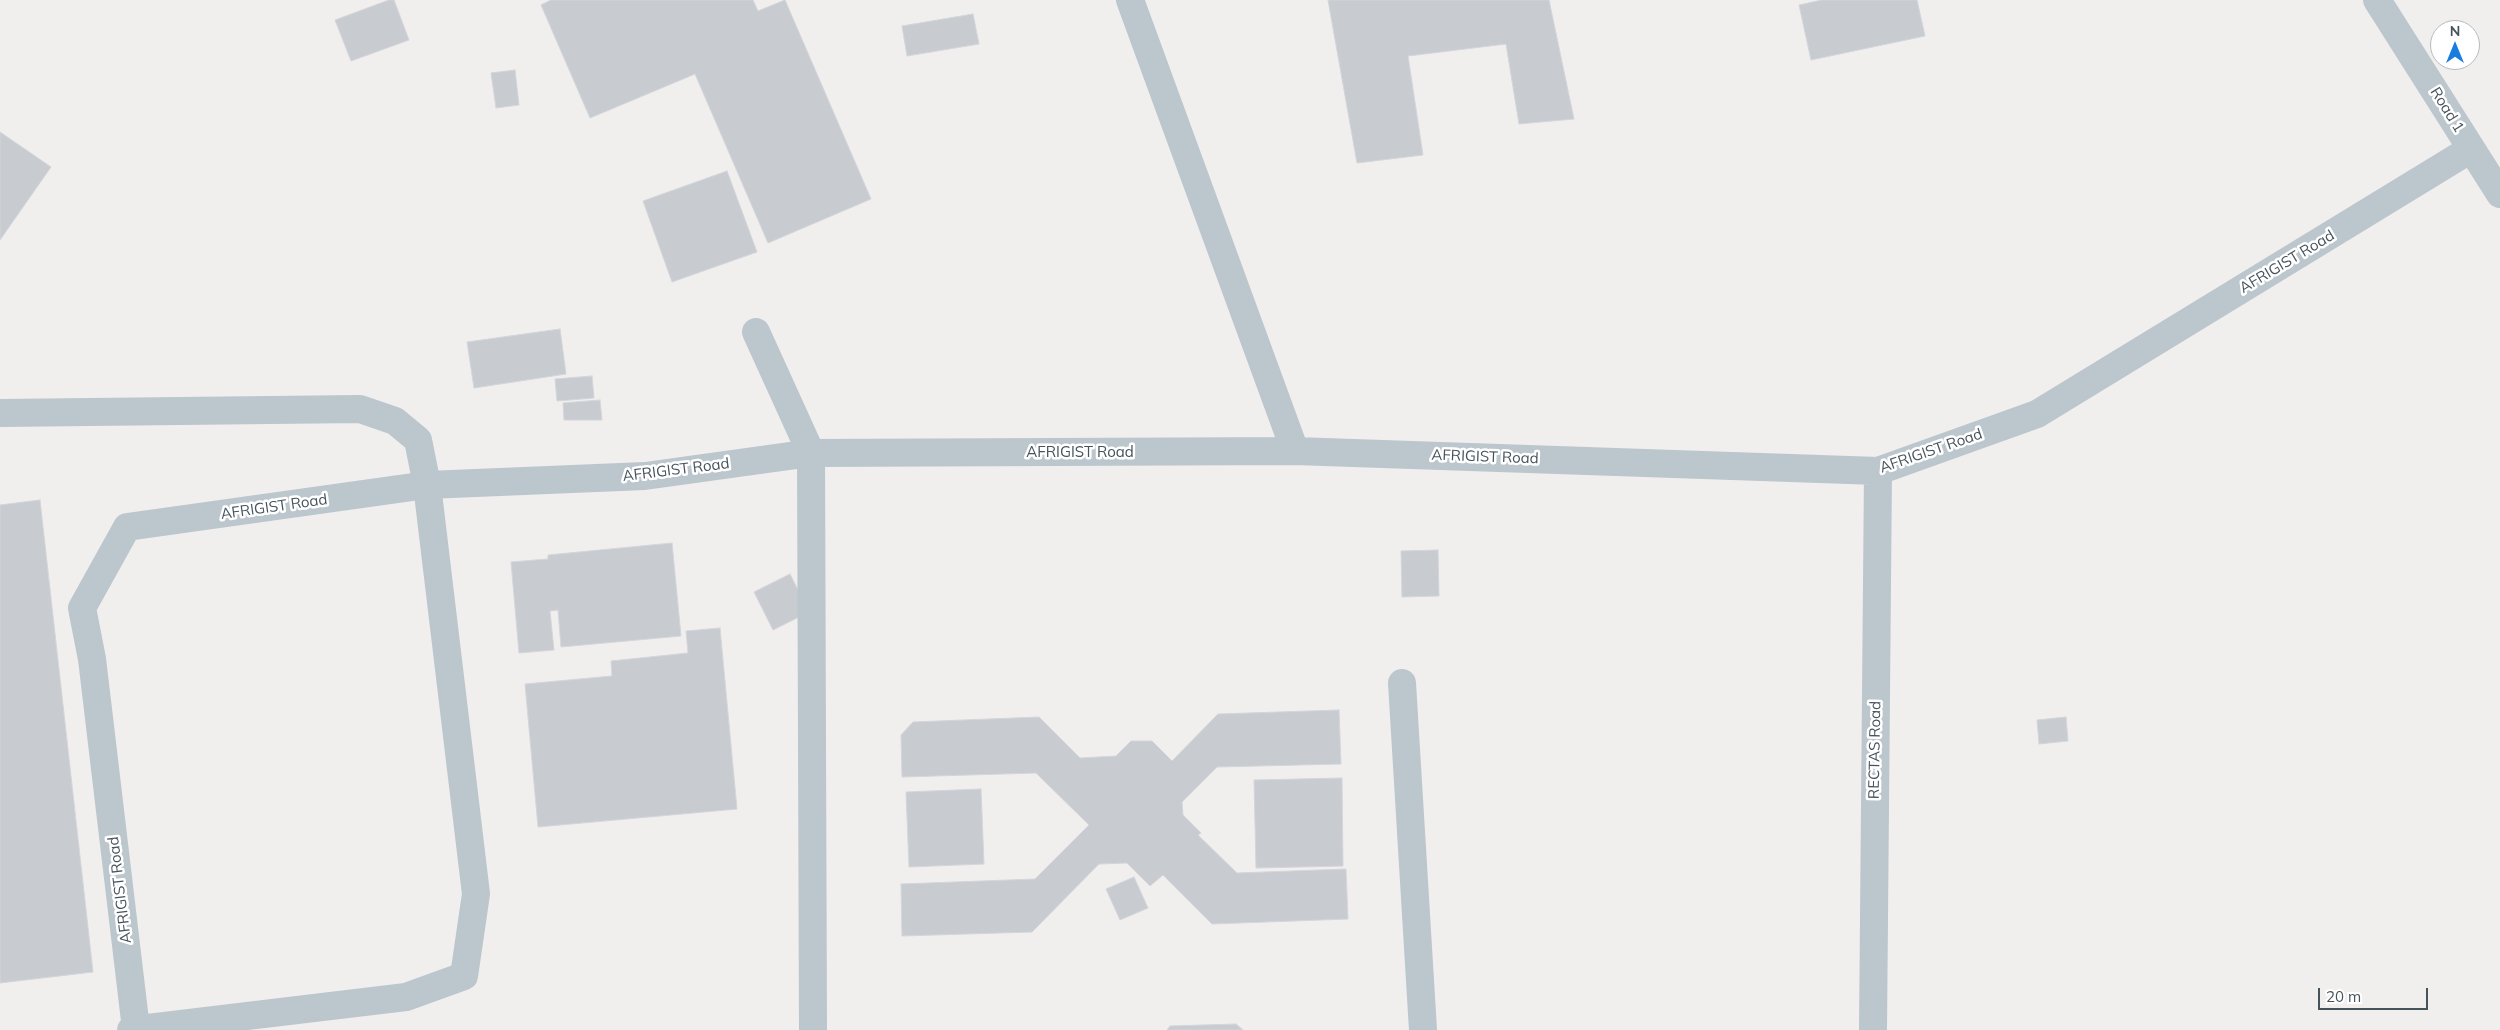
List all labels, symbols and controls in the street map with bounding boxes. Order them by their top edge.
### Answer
north arrow [2430,20,2480,70]
text: N [2450,22,2460,40]
street label: Road 1 [2426,84,2468,136]
street label: AFRIGIST Road [2236,227,2338,297]
street label: AFRIGIST Road [1877,425,1985,477]
street label: AFRIGIST Road [1026,443,1134,461]
street label: AFRIGIST Road [1431,446,1539,468]
street label: AFRIGIST Road [622,455,730,485]
street label: AFRIGIST Road [220,491,328,523]
street label: RECTAS Road [1865,701,1885,799]
street label: AFRIGIST Road [105,836,135,944]
scale bar [2320,978,2430,1010]
text: 20 m [2326,987,2361,1006]

